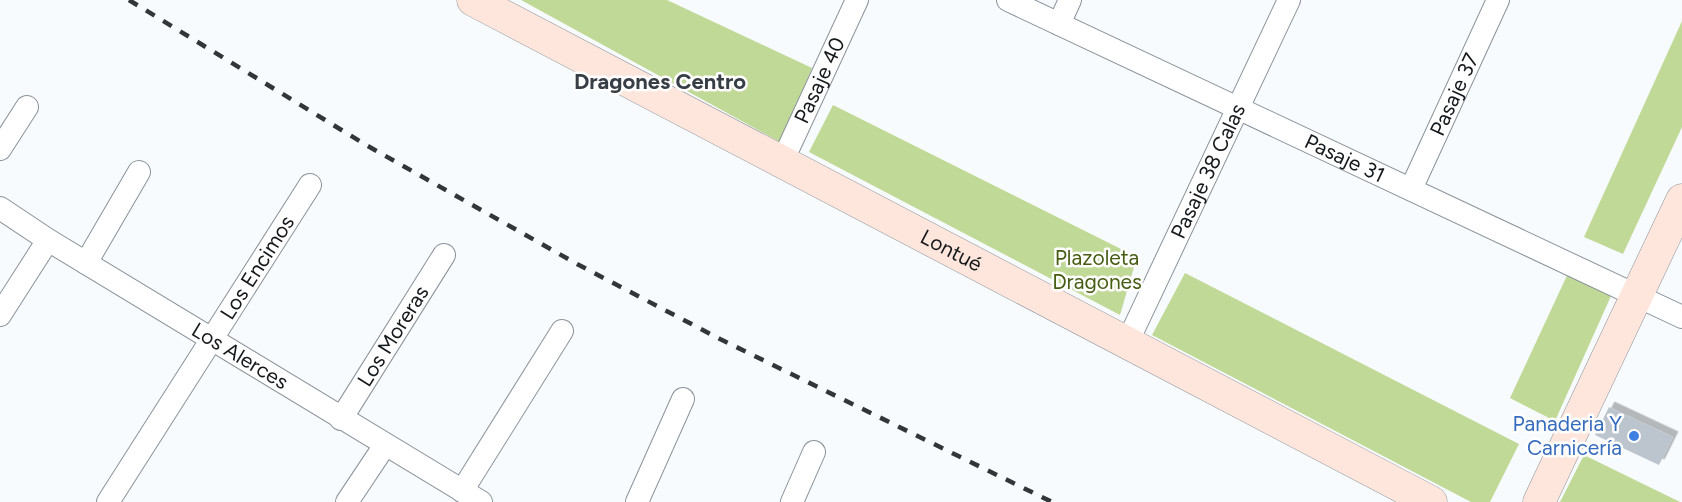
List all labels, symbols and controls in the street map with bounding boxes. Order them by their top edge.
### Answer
street label: Pasaje 40 [789,33,850,127]
street label: Pasaje 37 [1424,49,1484,140]
district label: Dragones Centro [574,68,746,95]
street label: Pasaje 38 Calas [1165,100,1250,242]
street label: Pasaje 31 [1301,128,1389,187]
street label: Los Encimos [215,211,299,324]
street label: Lontué [917,224,987,277]
park label: Plazoleta Dragones [1052,245,1142,294]
street label: Los Moreras [352,281,434,391]
street label: Los Alerces [187,317,293,394]
place label: Panaderia Y Carnicería [1513,411,1622,460]
marker: Panaderia Y Carnicería [1627,429,1641,443]

